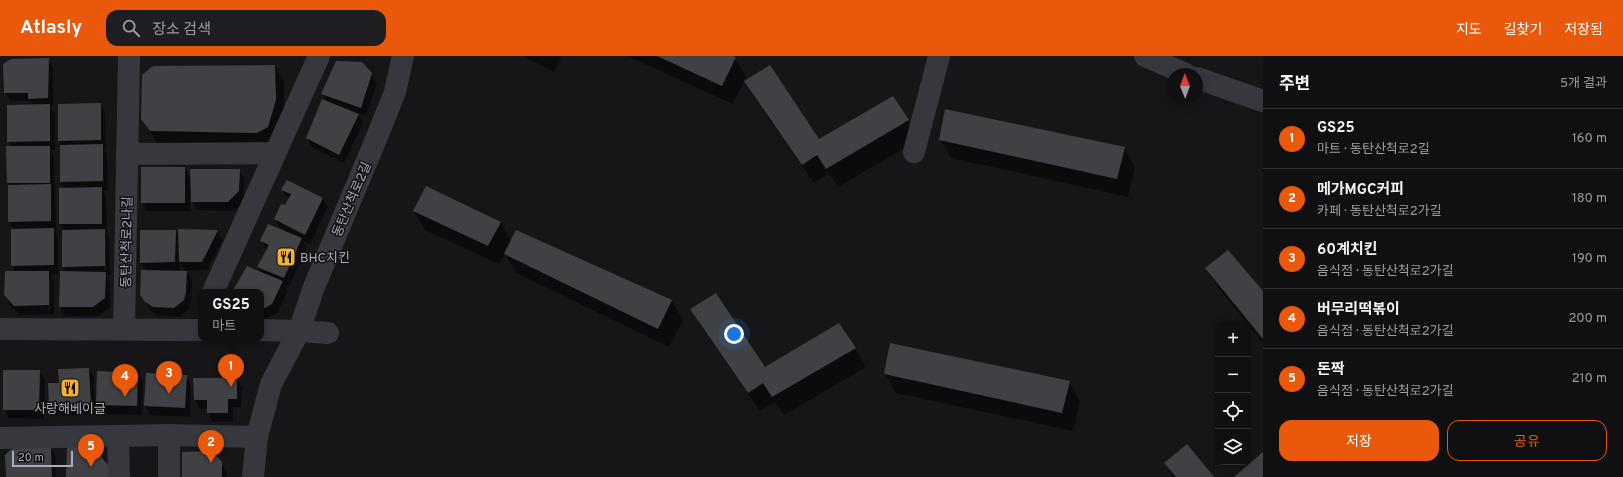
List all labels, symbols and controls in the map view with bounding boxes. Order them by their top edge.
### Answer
search box [106,10,386,46]
text: Atlasly [20,16,82,40]
icon: search [120,17,142,39]
text: 장소 검색 [152,21,211,40]
text: 지도 [1456,22,1482,39]
text: 길찾기 [1504,22,1542,39]
text: 저장됨 [1564,22,1603,39]
north arrow [1167,68,1203,104]
text: 주변 [1279,74,1310,96]
text: 5개 결과 [1560,76,1607,92]
text: GS25 [1317,119,1355,138]
text: 1 [1289,131,1295,147]
text: 160 m [1572,131,1607,147]
text: 마트 · 동탄산척로2길 [1317,142,1430,158]
street label: 동탄산척로2길 [329,160,376,240]
text: 메가MGC커피 [1317,181,1404,200]
text: 2 [1288,191,1296,207]
text: 180 m [1572,191,1607,207]
street label: 동탄산척로2나길 [118,196,137,288]
text: 카페 · 동탄산척로2가길 [1317,204,1442,220]
text: 60계치킨 [1317,241,1377,260]
restaurant icon: BHC치킨 [275,246,297,268]
place label: BHC치킨 [300,251,350,267]
text: 3 [1288,251,1296,267]
text: 190 m [1572,251,1607,267]
text: 음식점 · 동탄산척로2가길 [1317,264,1454,280]
popup [198,289,264,341]
text: GS25 [212,296,250,315]
text: 버무리떡볶이 [1317,301,1400,320]
text: 4 [1288,311,1296,327]
text: 200 m [1568,311,1607,327]
text: 마트 [212,319,236,335]
map controls [1215,321,1251,465]
button: + [1215,321,1251,357]
your location [724,324,744,344]
text: 음식점 · 동탄산척로2가길 [1317,324,1454,340]
pin: 1 [218,354,244,387]
button: − [1215,357,1251,393]
pin: 3 [156,361,182,394]
text: 돈짝 [1317,361,1345,380]
pin: 4 [112,364,138,397]
text: 5 [1288,371,1296,387]
text: 210 m [1572,371,1607,387]
restaurant icon: 사랑해베이글 [59,377,81,399]
text: 음식점 · 동탄산척로2가길 [1317,384,1454,400]
button: locate [1215,393,1251,429]
place label: 사랑해베이글 [34,402,106,418]
button: 저장 [1279,420,1439,461]
button: 공유 [1447,420,1607,461]
button: layers [1215,429,1251,465]
pin: 2 [198,430,224,463]
pin: 5 [78,434,104,467]
scale bar [12,449,73,468]
text: 20 m [18,451,44,465]

